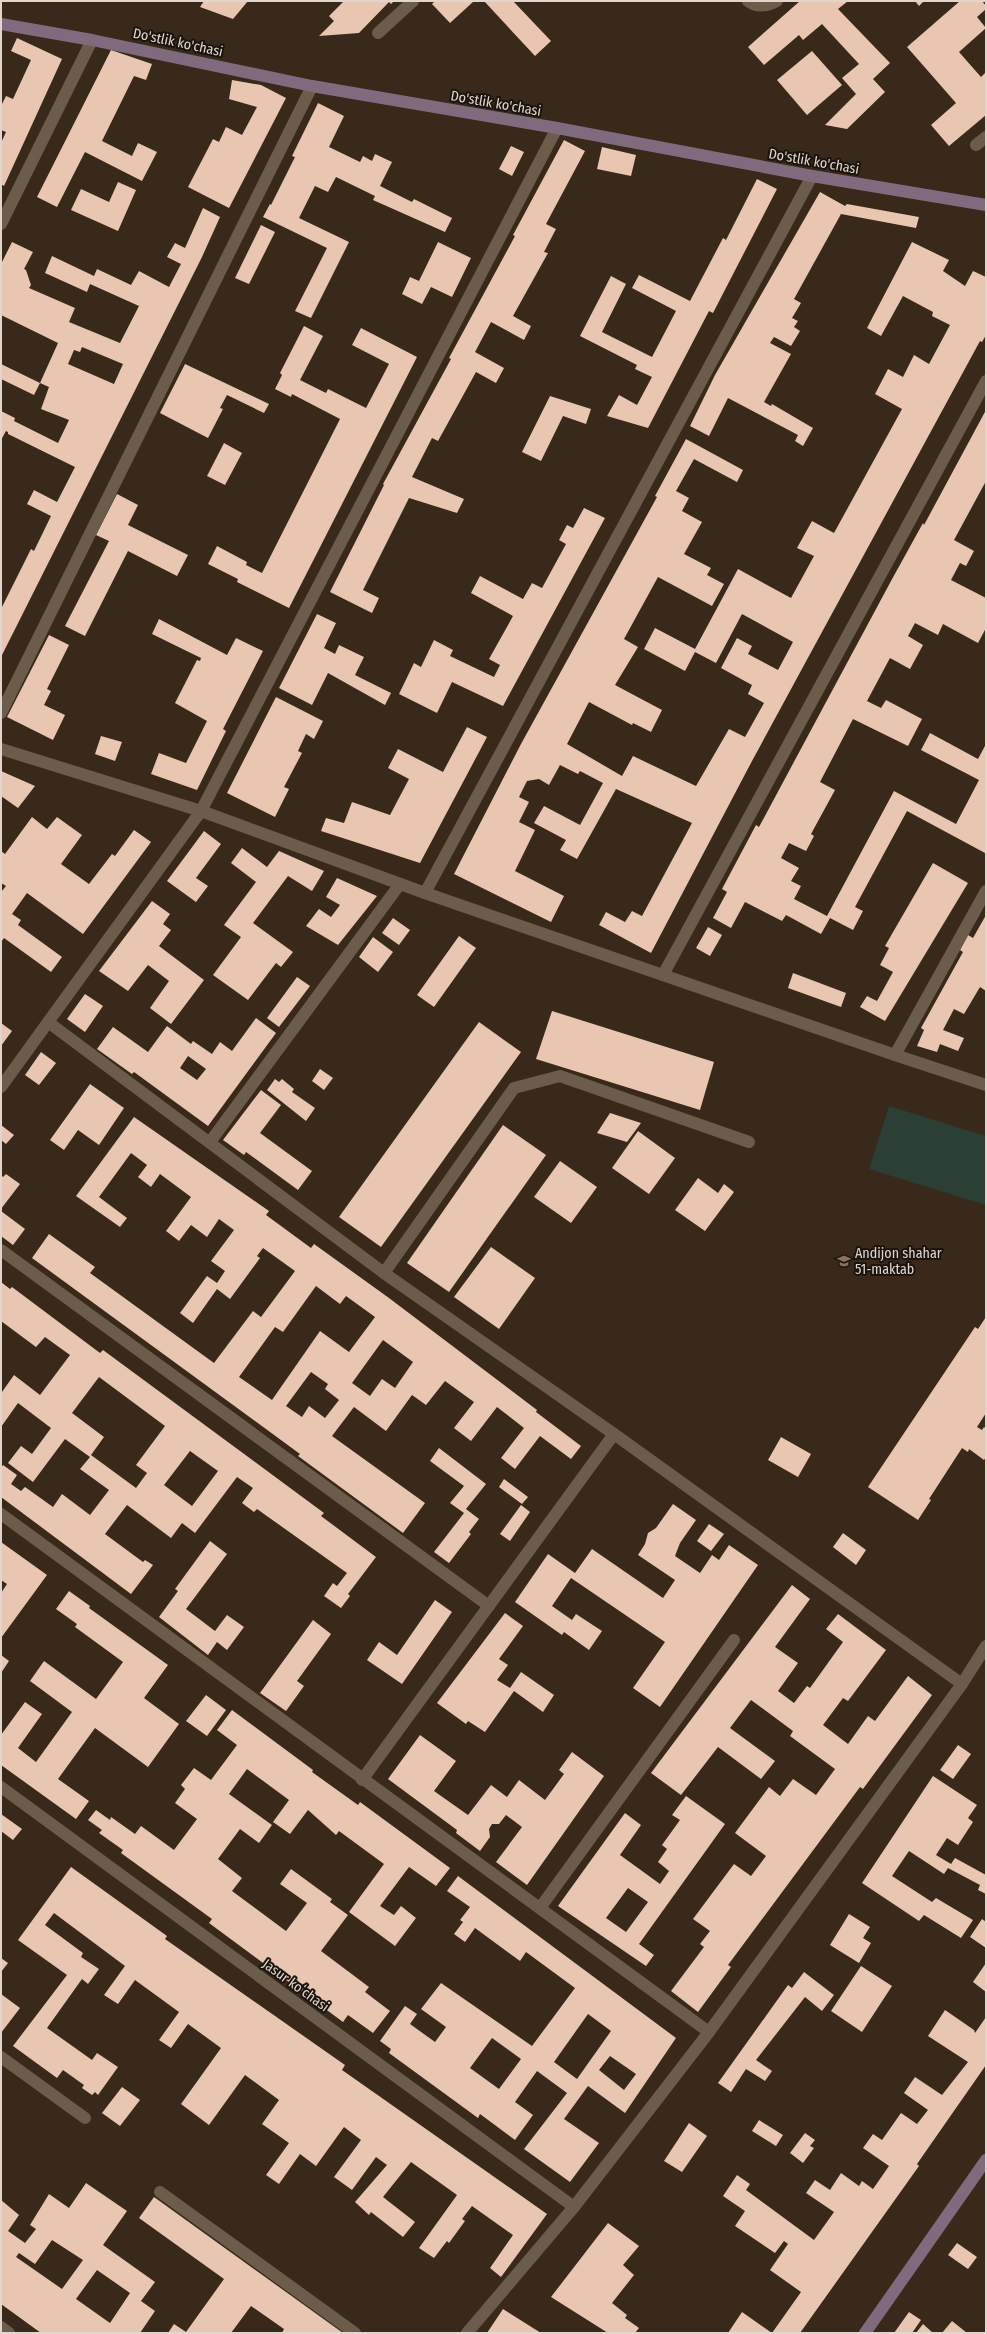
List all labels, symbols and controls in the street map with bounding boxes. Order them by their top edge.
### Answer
street label: Do'stlik ko'chasi [131,25,224,60]
street label: Do'stlik ko'chasi [449,87,542,120]
street label: Do'stlik ko'chasi [767,145,860,178]
place label: Andijon shahar 51-maktab [855,1245,942,1278]
school or university icon: Andijon shahar 51-maktab [836,1253,852,1269]
street label: Jasur koʻchasi [259,1956,332,2015]

